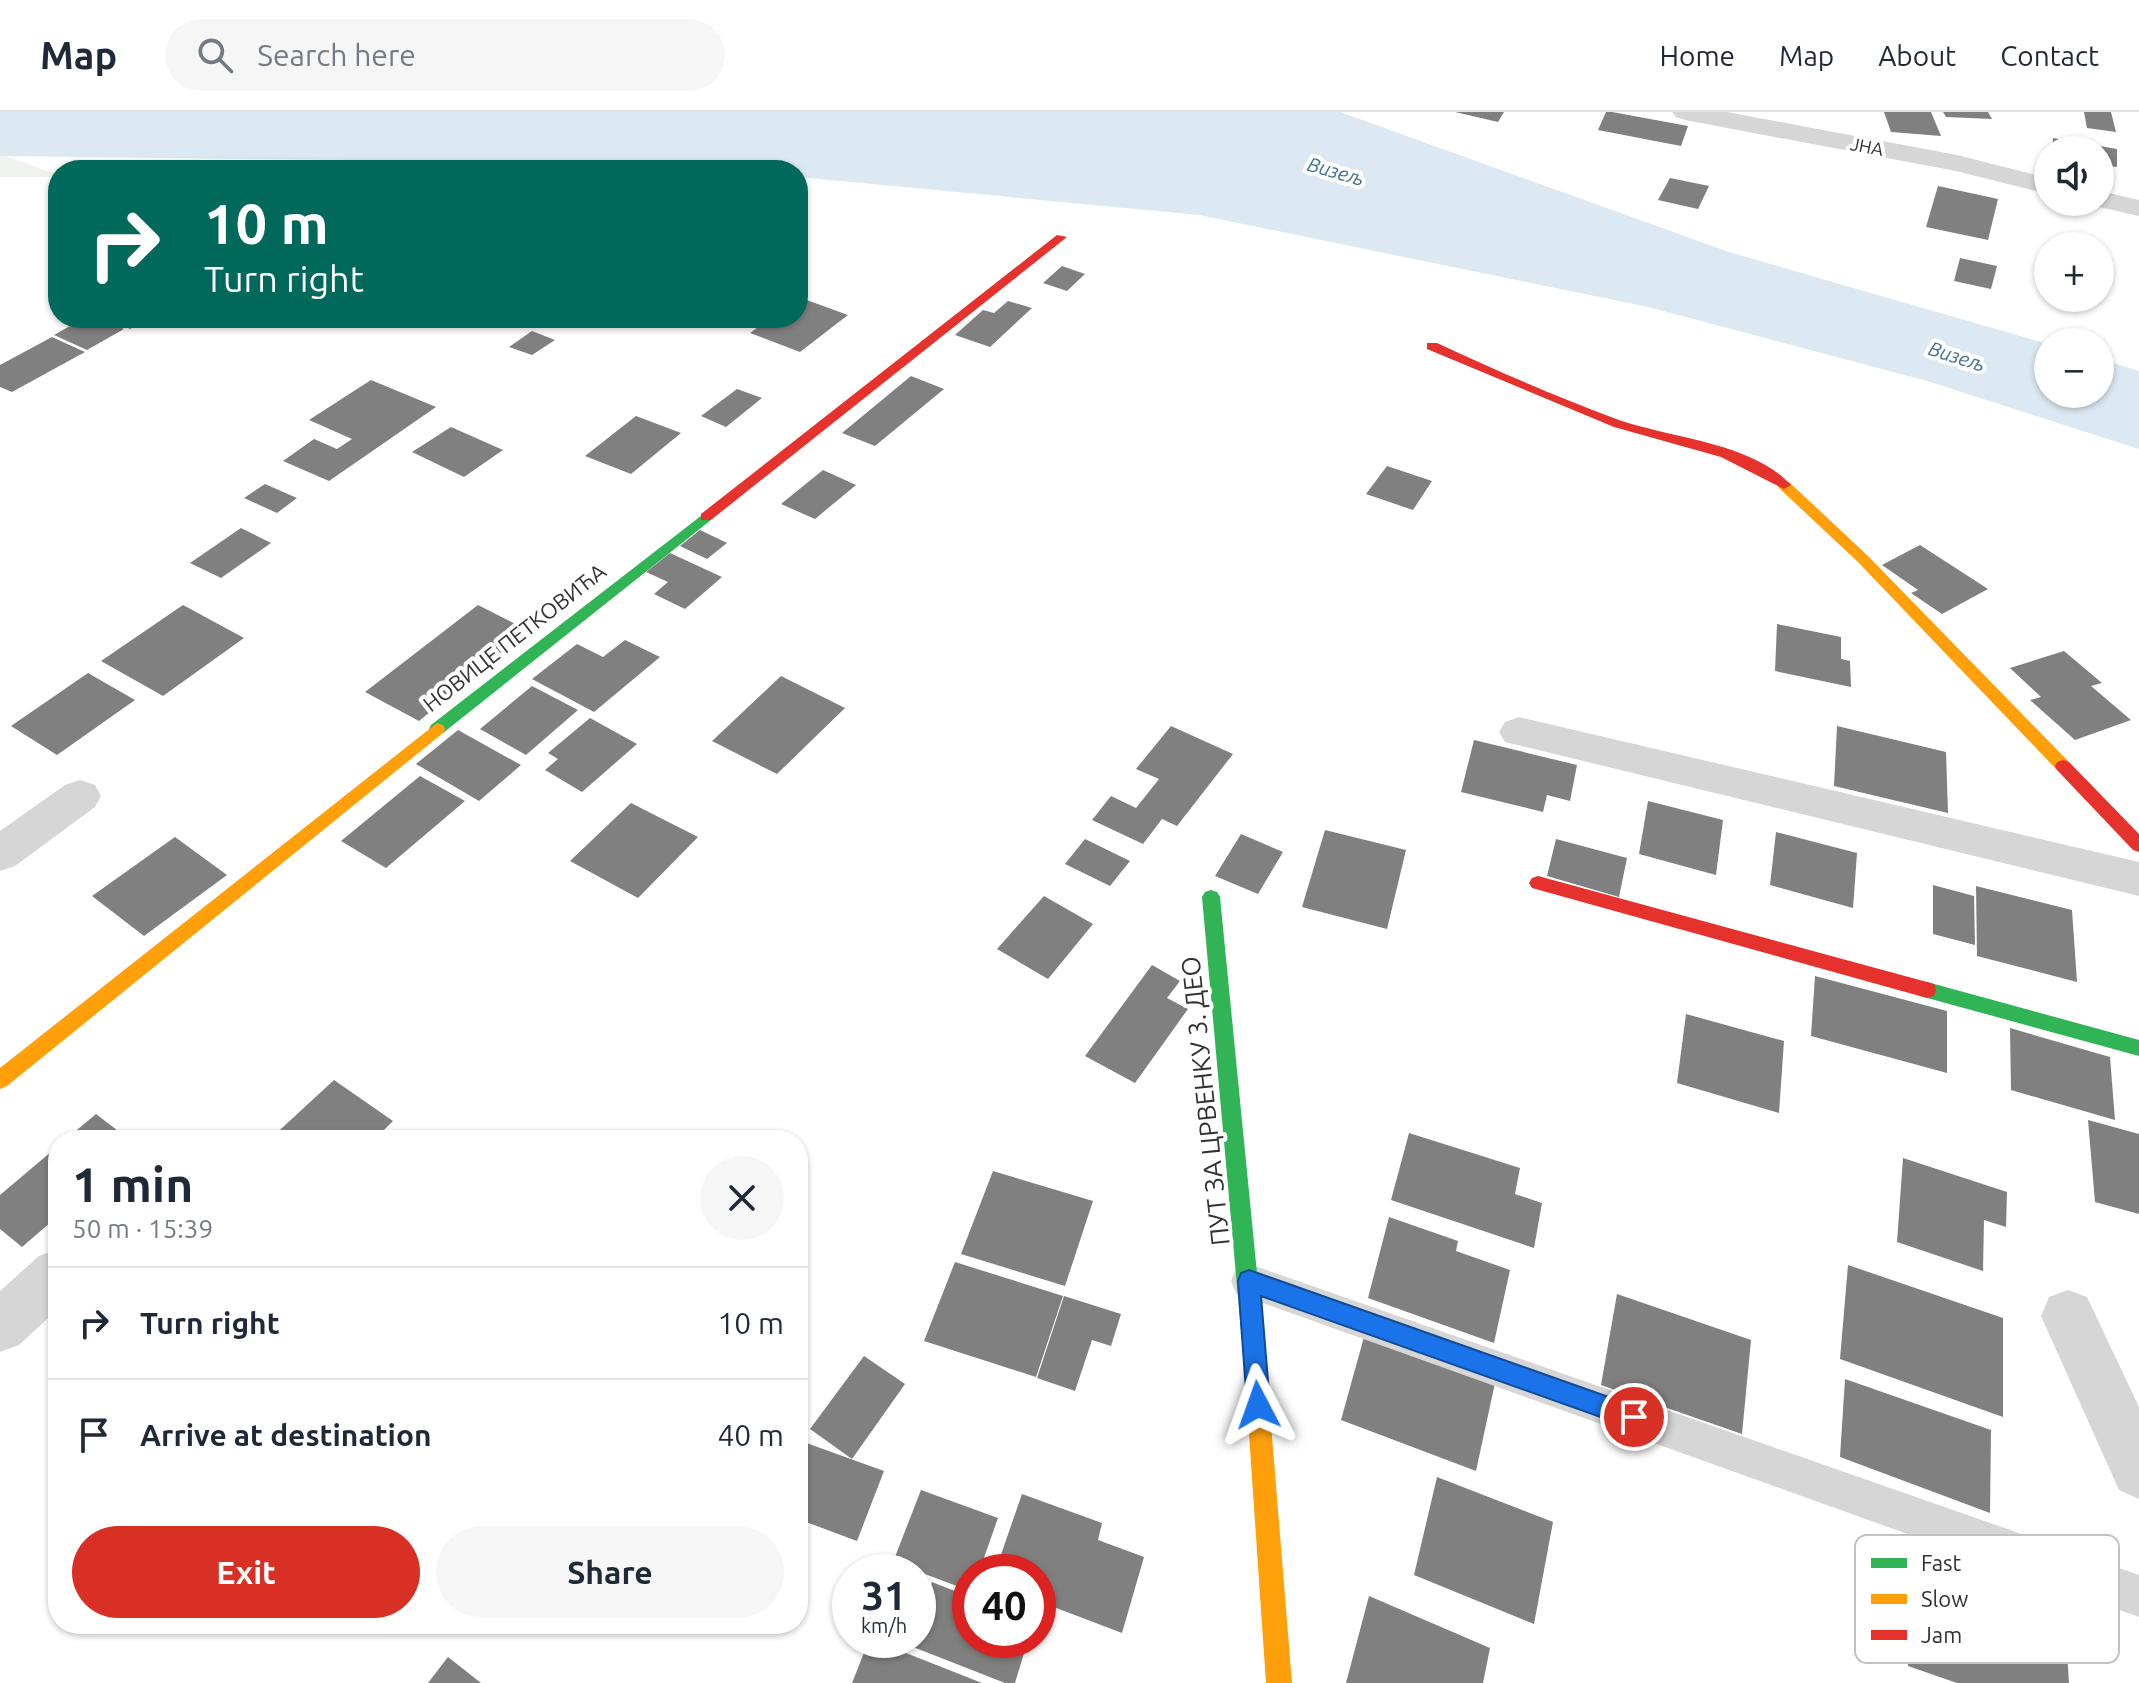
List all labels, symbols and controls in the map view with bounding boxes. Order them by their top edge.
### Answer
search box [165,19,725,91]
icon: search [193,33,237,77]
text: Map [40,34,117,76]
text: Search here [257,38,416,72]
text: Home [1660,40,1735,71]
text: Map [1779,40,1834,71]
text: About [1878,40,1956,71]
text: Contact [2000,40,2099,71]
street label: ЈНА [1849,133,1885,159]
map controls [2034,136,2114,408]
button: sound [2034,136,2114,216]
water label: Визељ [1305,152,1367,190]
icon: right [72,192,176,296]
text: 10 m [204,192,329,255]
button: + [2034,232,2114,312]
text: Turn right [204,258,364,299]
button: − [2034,328,2114,408]
water label: Визељ [1926,336,1988,376]
street label: НОВИЦЕ ПЕТКОВИЋА [418,558,611,716]
street label: ПУТ ЗА ЦРВЕНКУ 3. ДЕО [1175,955,1235,1247]
button: close [700,1156,784,1240]
text: 1 min [72,1157,193,1211]
text: 50 m · 15:39 [72,1214,213,1243]
icon: right [72,1301,116,1345]
text: Turn right [140,1306,280,1340]
text: 10 m [717,1306,784,1340]
position arrow [1216,1363,1300,1447]
pin [1600,1383,1668,1451]
icon: arrive [1612,1395,1656,1439]
icon: arrive [72,1413,116,1457]
text: Arrive at destination [140,1418,432,1452]
text: 40 m [717,1418,784,1452]
button: Exit [72,1526,420,1618]
button: Share [436,1526,784,1618]
legend [1855,1535,2119,1663]
text: Fast [1921,1550,1962,1575]
speed limit sign: 40 [952,1554,1056,1658]
text: 31 [861,1573,907,1618]
text: Slow [1921,1586,1968,1611]
text: km/h [861,1614,907,1637]
text: Jam [1921,1622,1962,1647]

